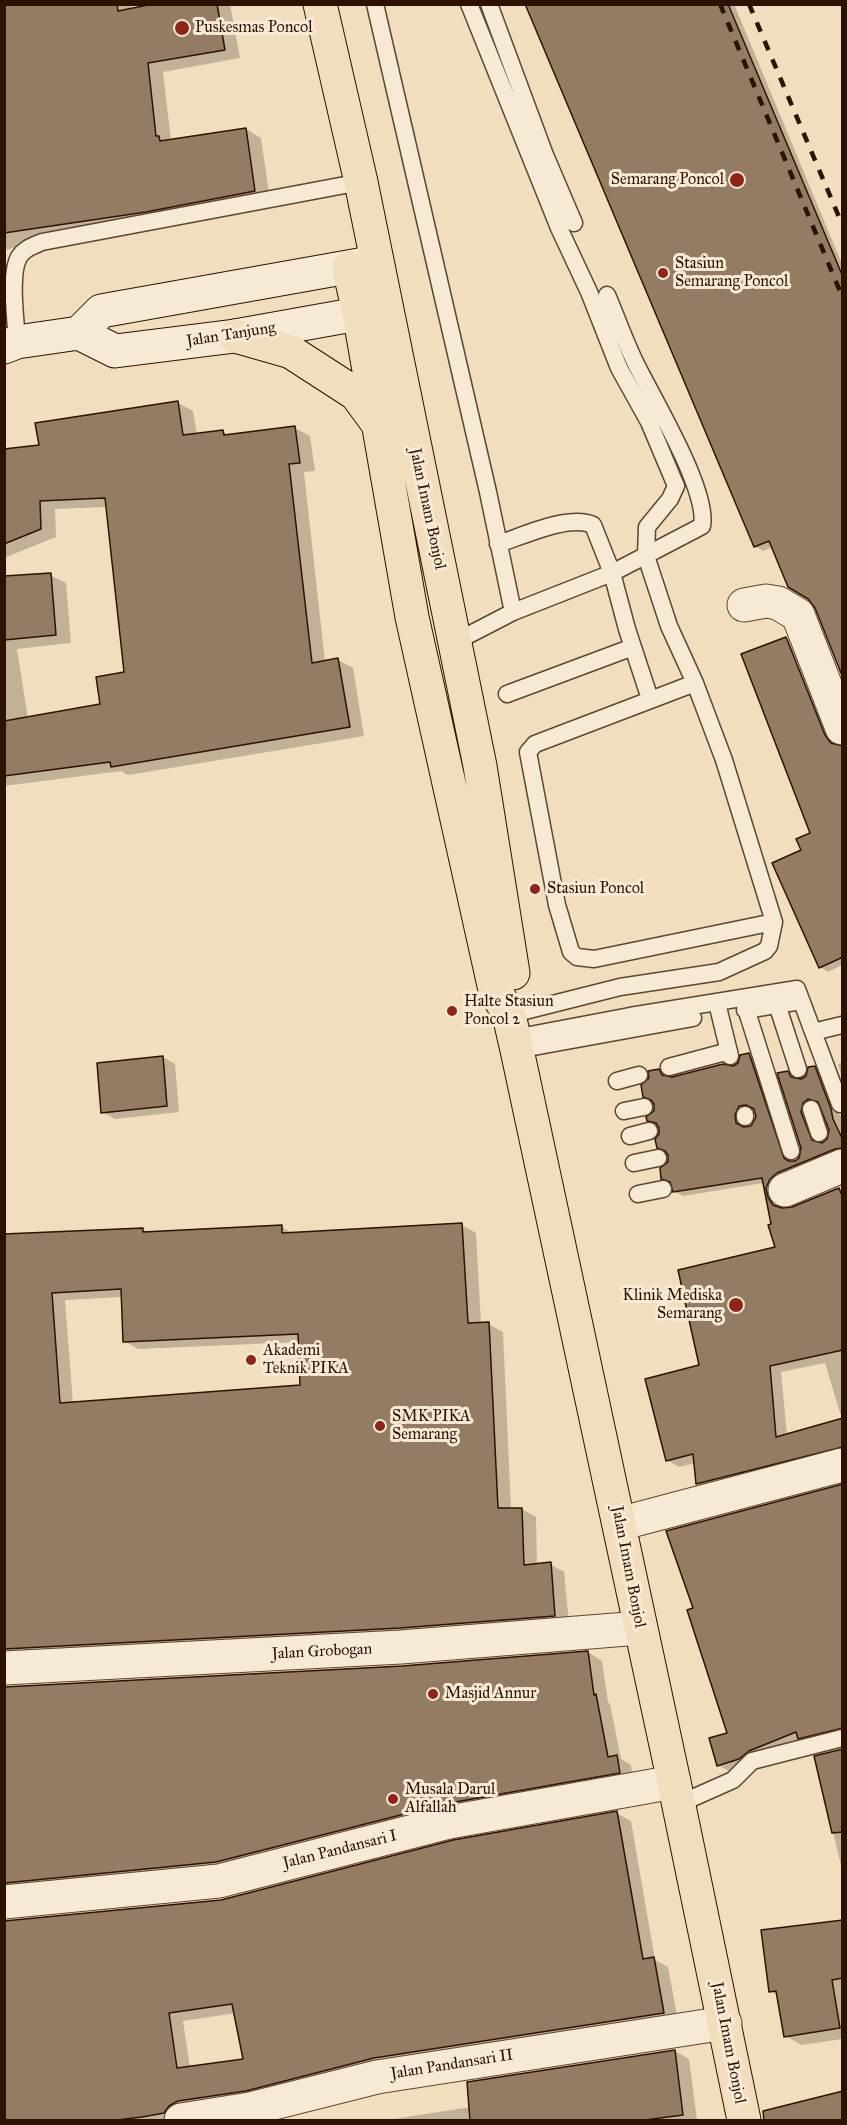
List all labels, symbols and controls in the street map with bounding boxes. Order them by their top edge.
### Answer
place label: Puskesmas Poncol [195,18,313,38]
marker: Puskesmas Poncol [173,19,191,37]
place label: Semarang Poncol [611,170,724,190]
marker: Semarang Poncol [728,171,746,189]
place label: Stasiun Semarang Poncol [675,254,788,292]
marker: Stasiun Semarang Poncol [656,266,670,280]
street label: Jalan Tanjung [185,318,277,352]
street label: Jalan Imam Bonjol [405,446,449,572]
place label: Stasiun Poncol [547,879,644,899]
marker: Stasiun Poncol [528,882,542,896]
place label: Halte Stasiun Poncol 2 [464,992,554,1030]
marker: Halte Stasiun Poncol 2 [445,1004,459,1018]
place label: Klinik Mediska Semarang [623,1286,722,1324]
marker: Klinik Mediska Semarang [727,1296,745,1314]
place label: Akademi Teknik PIKA [263,1341,349,1379]
marker: Akademi Teknik PIKA [244,1353,258,1367]
place label: SMK PIKA Semarang [392,1407,471,1445]
marker: SMK PIKA Semarang [373,1419,387,1433]
street label: Jalan Imam Bonjol [607,1504,649,1630]
street label: Jalan Grobogan [271,1640,373,1664]
place label: Masjid Annur [445,1684,536,1704]
marker: Masjid Annur [426,1687,440,1701]
place label: Musala Darul Alfallah [405,1780,495,1818]
marker: Musala Darul Alfallah [386,1792,400,1806]
street label: Jalan Pandansari I [281,1827,399,1873]
street label: Jalan Imam Bonjol [707,1980,749,2106]
street label: Jalan Pandansari II [389,2046,515,2084]

